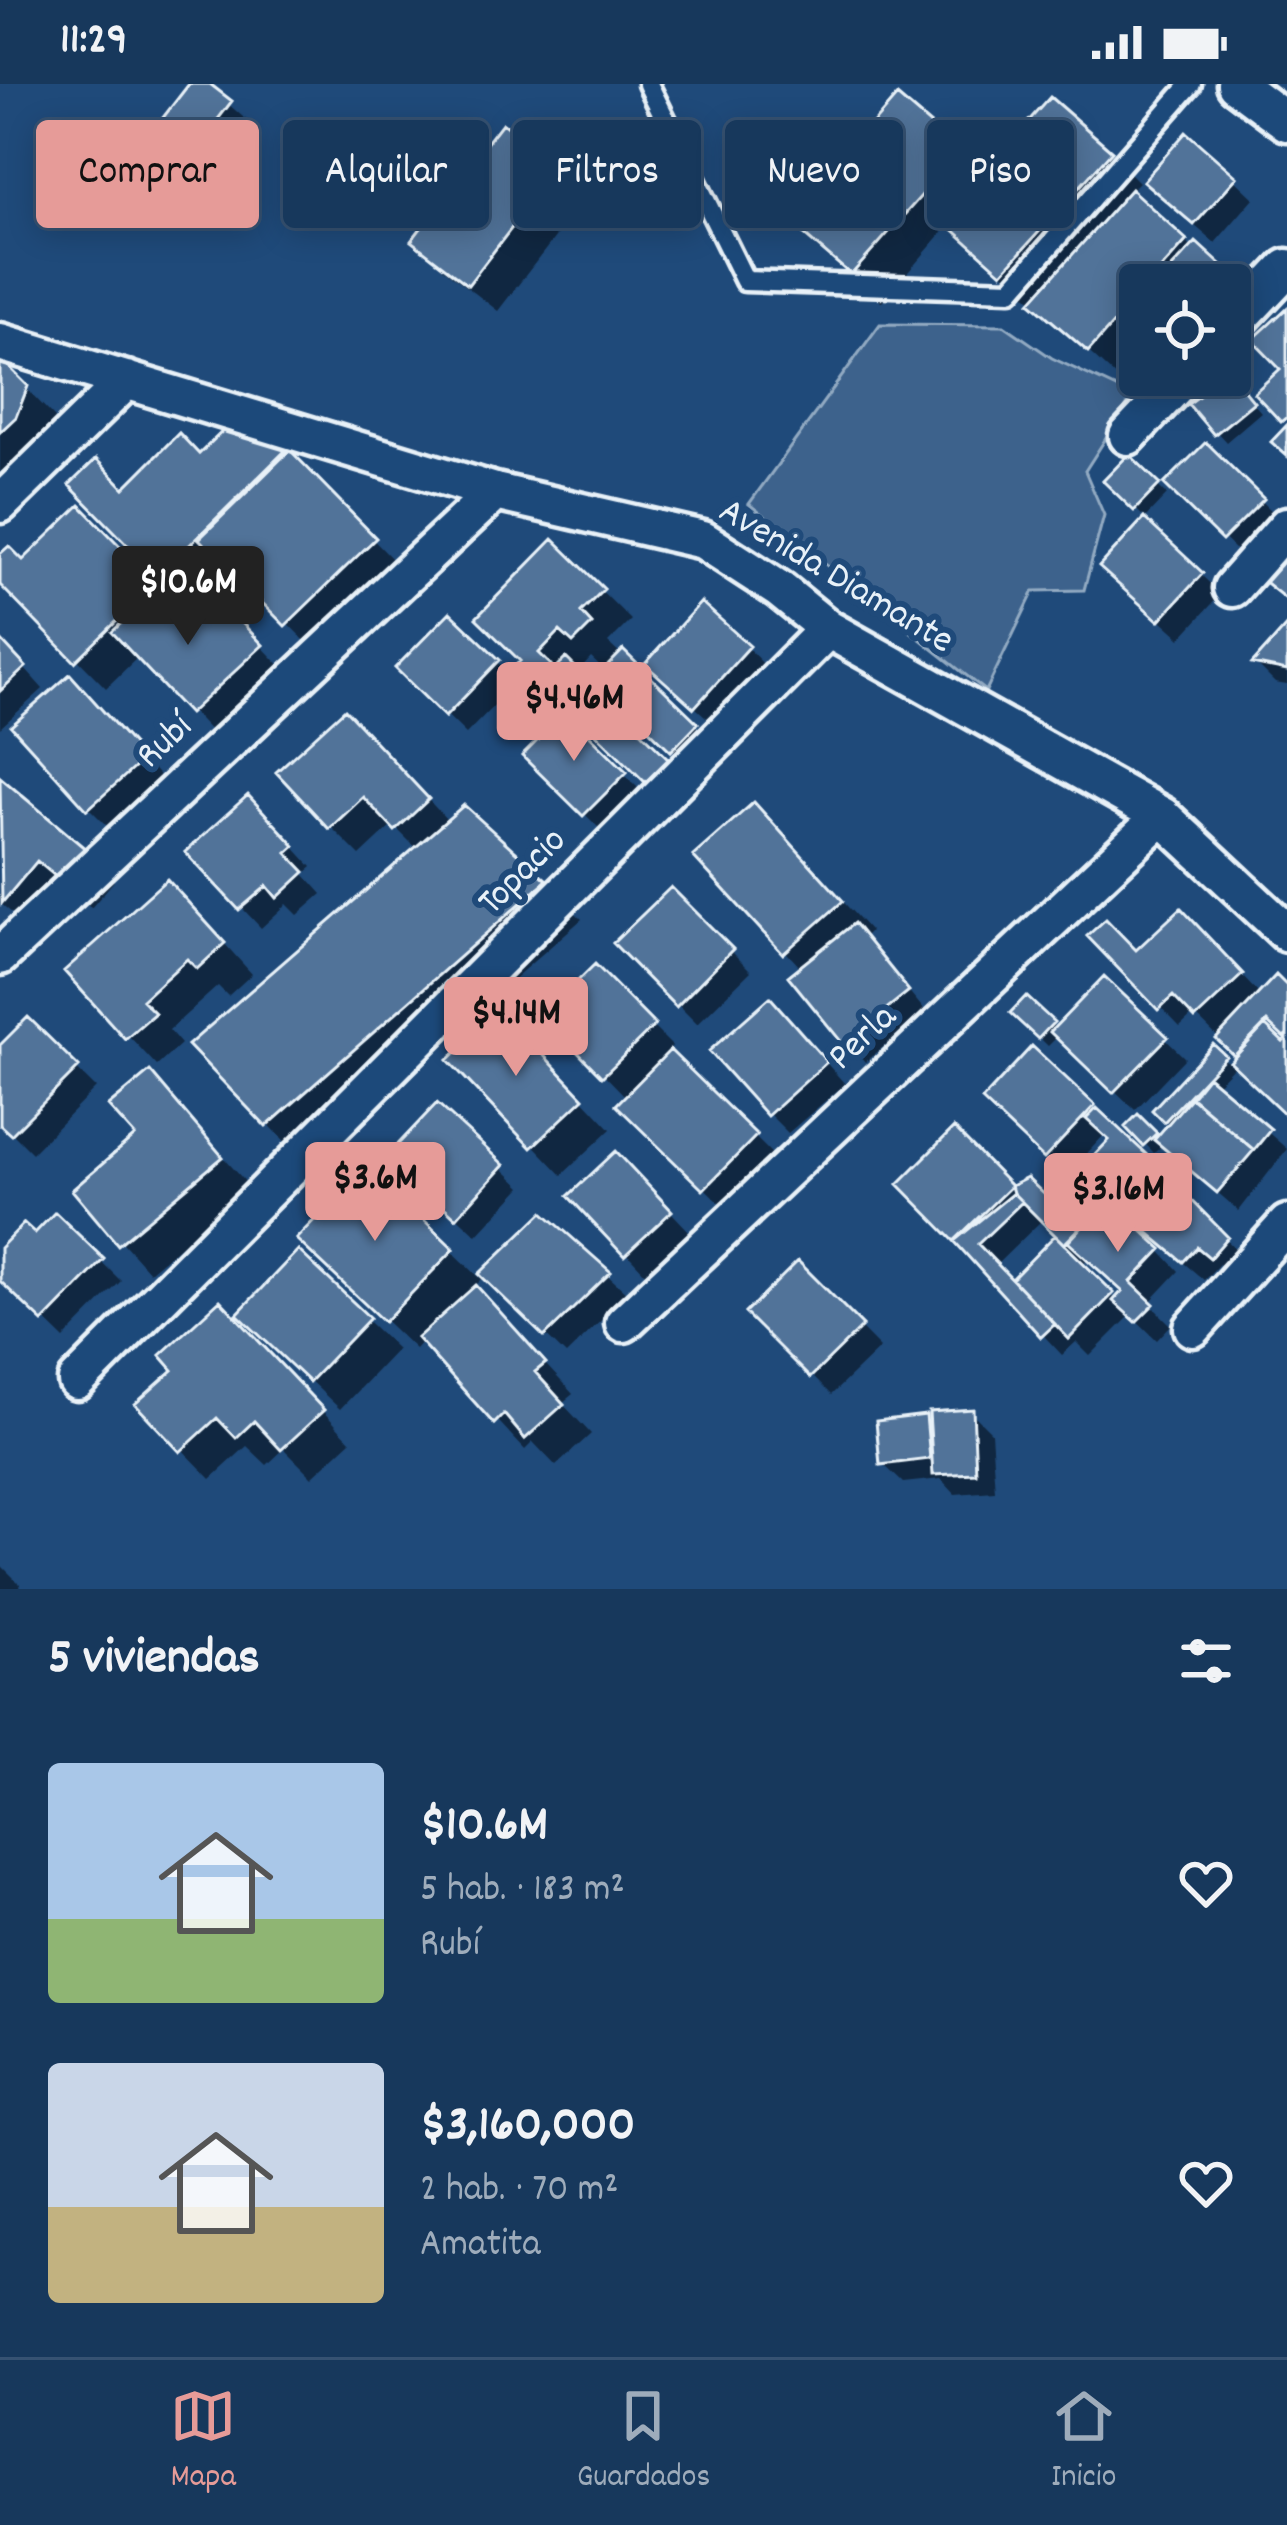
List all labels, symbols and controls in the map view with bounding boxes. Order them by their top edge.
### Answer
text: 11:29 [60,10,127,74]
chip: Comprar [36,120,259,228]
chip: Alquilar [283,120,489,228]
chip: Filtros [513,120,701,228]
chip: Nuevo [725,120,903,228]
chip: Piso [927,120,1074,228]
map controls [1119,264,1251,396]
button: locate [1119,264,1251,396]
street label: Avenida Diamante [707,486,963,670]
pin: $10.6M [90,546,286,648]
text: $10.6M [139,557,237,612]
pin: $4.46M [476,662,672,764]
text: $4.46M [524,673,624,728]
street label: Rubí [125,701,209,784]
street label: Topacio [467,816,581,930]
pin: $4.14M [418,977,614,1079]
text: $4.14M [471,988,561,1043]
street label: Perla [817,992,911,1085]
pin: $3.6M [291,1142,459,1244]
text: $3.6M [332,1153,418,1208]
pin: $3.16M [1020,1153,1216,1255]
text: $3.16M [1071,1164,1165,1219]
text: 5 viviendas [48,1625,260,1697]
icon: filters [1173,1628,1239,1694]
text: $10.6M [420,1792,548,1864]
icon: home [144,1811,288,1955]
icon: heart [1173,1850,1239,1916]
text: 5 hab. · 183 m² [420,1864,625,1919]
text: Rubí [420,1919,480,1974]
text: $3,160,000 [420,2092,635,2164]
icon: home [144,2111,288,2255]
icon: heart [1173,2150,1239,2216]
text: 2 hab. · 70 m² [420,2164,618,2219]
text: Amatita [420,2219,541,2274]
tab: Mapa [170,2383,236,2502]
tab: Guardados [577,2383,710,2502]
tab: Inicio [1051,2383,1117,2502]

